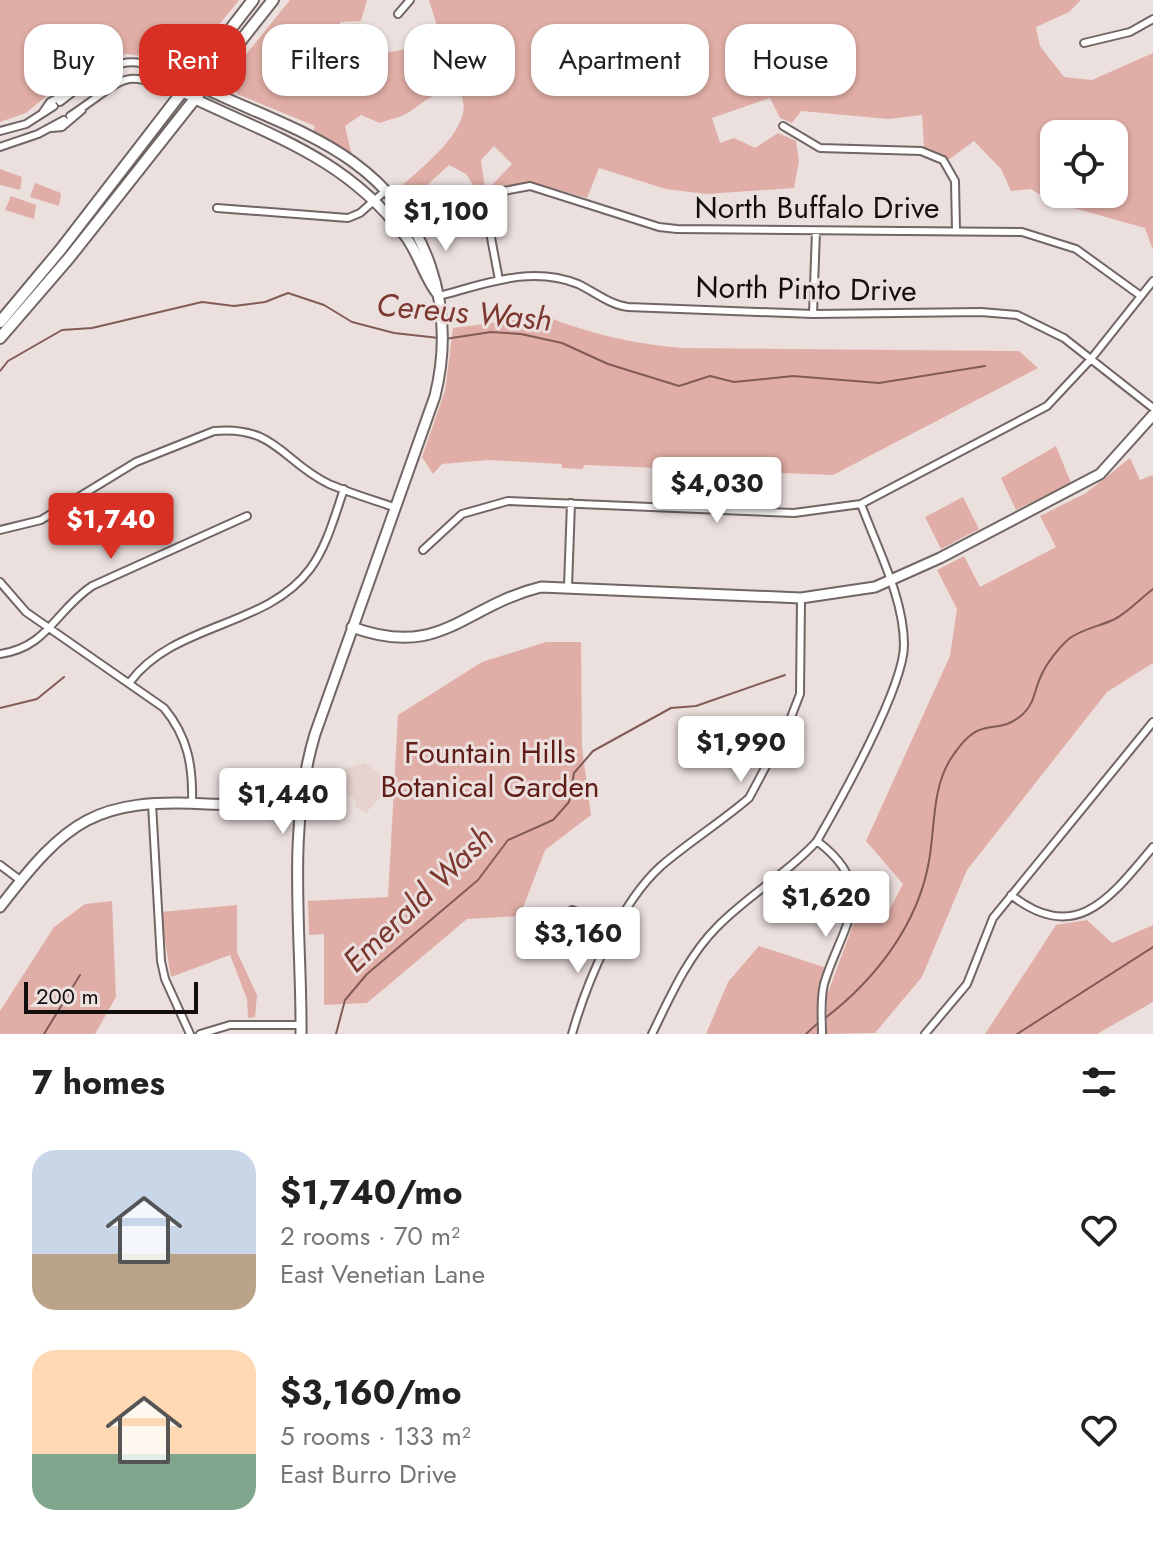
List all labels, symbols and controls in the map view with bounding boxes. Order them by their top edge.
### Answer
chip: Buy [24,24,123,96]
chip: Rent [139,24,246,96]
chip: Filters [262,24,388,96]
chip: New [404,24,515,96]
chip: Apartment [531,24,709,96]
chip: House [725,24,856,96]
map controls [1040,120,1128,208]
button: locate [1040,120,1128,208]
pin: $1,100 [381,185,511,253]
street label: North Buffalo Drive [695,186,939,229]
text: $1,100 [403,192,489,230]
street label: North Pinto Drive [695,265,917,312]
water label: Cereus Wash [374,281,554,343]
pin: $4,030 [652,457,782,525]
text: $4,030 [670,464,764,502]
pin: $1,740 [46,493,176,561]
text: $1,740 [67,500,155,538]
pin: $1,990 [676,716,806,784]
text: $1,990 [696,723,786,761]
park label: Fountain Hills Botanical Garden [380,731,600,808]
pin: $1,440 [218,768,348,836]
text: $1,440 [237,775,329,813]
water label: Emerald Wash [332,815,504,983]
pin: $1,620 [761,871,891,939]
text: $1,620 [781,878,871,916]
pin: $3,160 [513,907,643,975]
text: $3,160 [534,914,622,952]
scale bar [24,978,198,1014]
text: 200 m [36,980,99,1012]
text: 7 homes [32,1058,165,1107]
icon: filters [1077,1060,1121,1104]
text: $1,740/mo [280,1168,462,1217]
icon: home [96,1182,192,1278]
icon: heart [1077,1208,1121,1252]
text: 2 rooms · 70 m² [280,1217,460,1255]
text: East Venetian Lane [280,1255,485,1293]
text: $3,160/mo [280,1368,462,1417]
icon: home [96,1382,192,1478]
icon: heart [1077,1408,1121,1452]
text: 5 rooms · 133 m² [280,1417,471,1455]
text: East Burro Drive [280,1455,457,1493]

